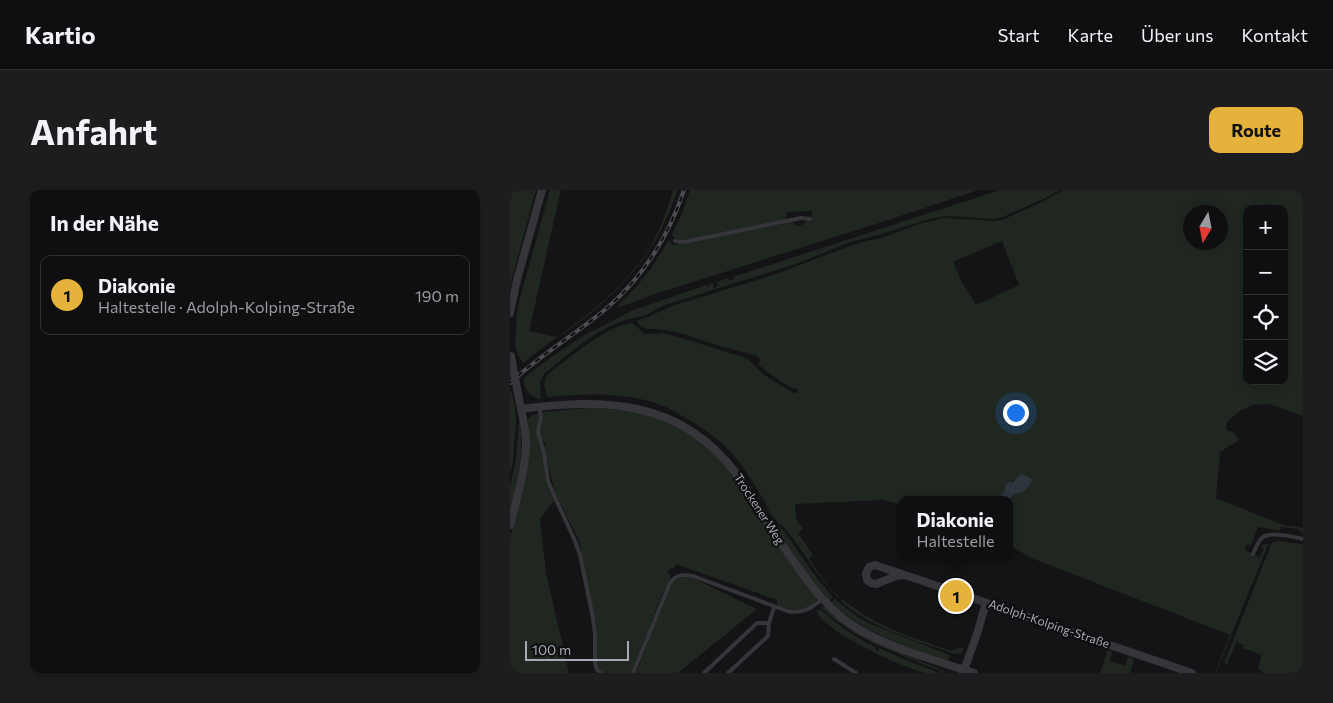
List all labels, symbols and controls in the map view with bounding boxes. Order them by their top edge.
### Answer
text: Kartio [25,20,95,49]
text: Start [998,24,1040,46]
text: Karte [1068,24,1113,46]
text: Über uns [1141,24,1214,46]
text: Kontakt [1242,24,1308,46]
button: Route [1209,107,1303,153]
text: Anfahrt [30,109,157,152]
north arrow [1183,205,1228,250]
map controls [1243,205,1288,385]
button: + [1243,205,1288,250]
text: In der Nähe [50,210,159,235]
button: − [1243,250,1288,295]
text: Diakonie [98,274,175,297]
text: 1 [63,286,71,305]
text: 190 m [415,286,459,305]
button: locate [1243,295,1288,340]
text: Haltestelle · Adolph-Kolping-Straße [98,297,355,316]
button: layers [1243,340,1288,385]
your location [1003,400,1029,426]
street label: Trockener Weg [732,470,788,547]
popup [898,496,1013,561]
text: Diakonie [917,508,994,531]
text: Haltestelle [917,531,995,550]
pin: 1 [940,577,972,615]
street label: Adolph-Kolping-Straße [987,596,1112,650]
scale bar [525,638,629,661]
text: 100 m [532,641,571,658]

